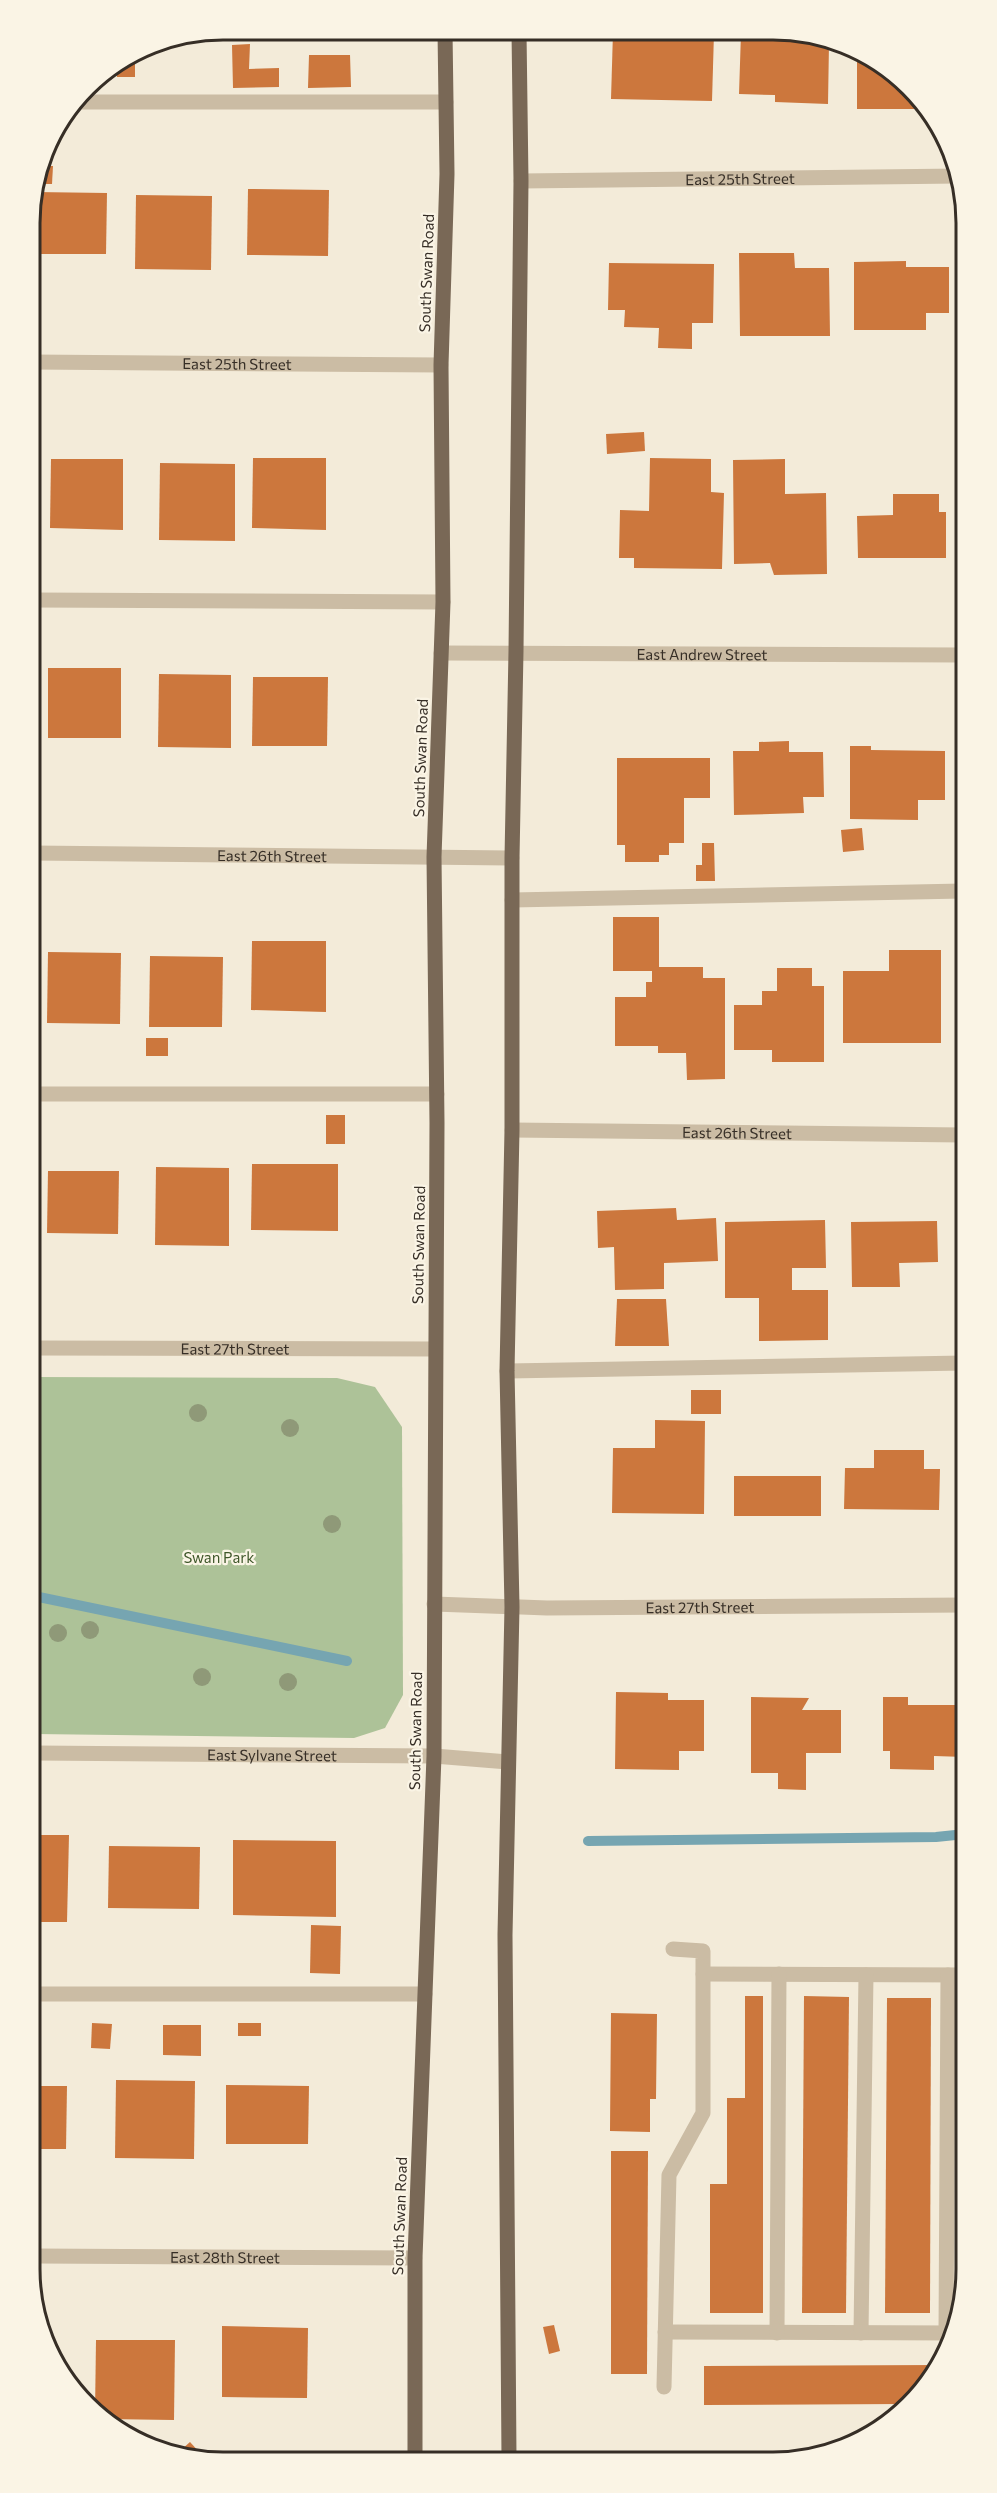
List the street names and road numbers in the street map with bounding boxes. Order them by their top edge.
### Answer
street label: East 25th Street [685,169,795,188]
street label: South Swan Road [415,214,437,332]
street label: East 25th Street [182,354,292,373]
street label: East Andrew Street [636,645,768,663]
street label: South Swan Road [409,699,431,817]
street label: East 26th Street [217,846,327,865]
street label: East 26th Street [682,1123,792,1142]
street label: South Swan Road [408,1186,428,1304]
street label: East 27th Street [181,1339,289,1358]
street label: East 27th Street [645,1598,754,1616]
street label: South Swan Road [405,1672,425,1790]
street label: East Sylvane Street [207,1745,337,1764]
street label: South Swan Road [388,2157,410,2275]
street label: East 28th Street [170,2248,280,2266]

